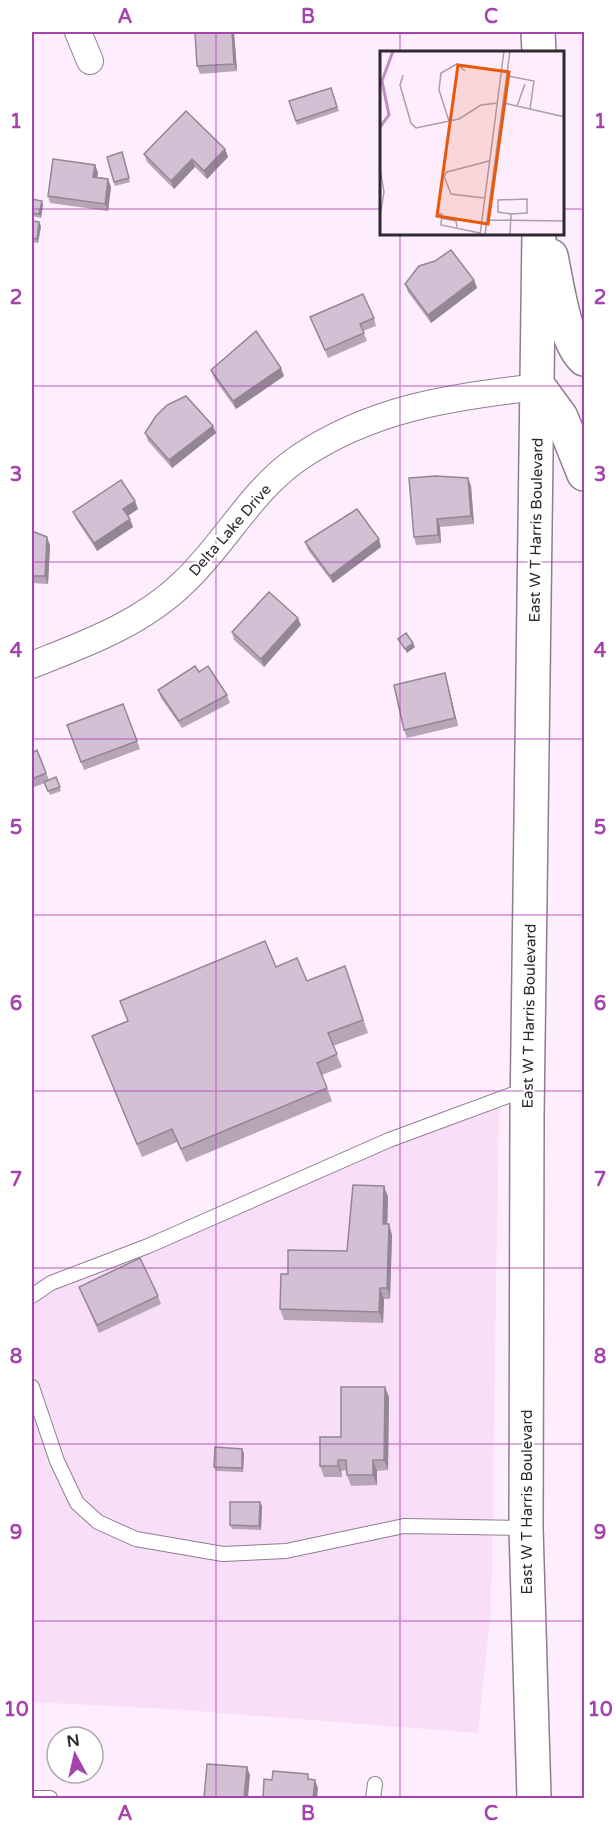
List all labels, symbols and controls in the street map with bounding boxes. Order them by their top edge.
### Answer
text: A [118,5,133,29]
text: B [301,5,315,29]
text: C [484,5,498,29]
inset map [380,51,565,236]
text: 1 [10,110,22,134]
text: 1 [594,110,606,134]
text: 2 [10,286,22,310]
text: 2 [594,286,606,310]
street label: East W T Harris Boulevard [525,437,547,623]
text: 3 [10,463,22,487]
text: 3 [594,463,606,487]
street label: Delta Lake Drive [185,480,275,580]
text: 4 [10,639,23,663]
text: 4 [594,639,607,663]
text: 5 [10,816,22,840]
text: 5 [594,816,606,840]
street label: East W T Harris Boulevard [518,923,540,1109]
text: 6 [10,992,22,1016]
text: 6 [594,992,606,1016]
text: 7 [10,1168,22,1192]
text: 7 [594,1168,606,1192]
text: 8 [10,1345,22,1369]
text: 8 [594,1345,606,1369]
street label: East W T Harris Boulevard [518,1410,536,1594]
text: 9 [10,1521,22,1545]
text: 9 [594,1521,606,1545]
text: 10 [3,1698,29,1722]
text: 10 [587,1698,613,1722]
north arrow [45,1725,105,1785]
text: N [65,1730,81,1752]
text: A [118,1802,133,1826]
text: B [301,1802,315,1826]
text: C [484,1802,498,1826]

